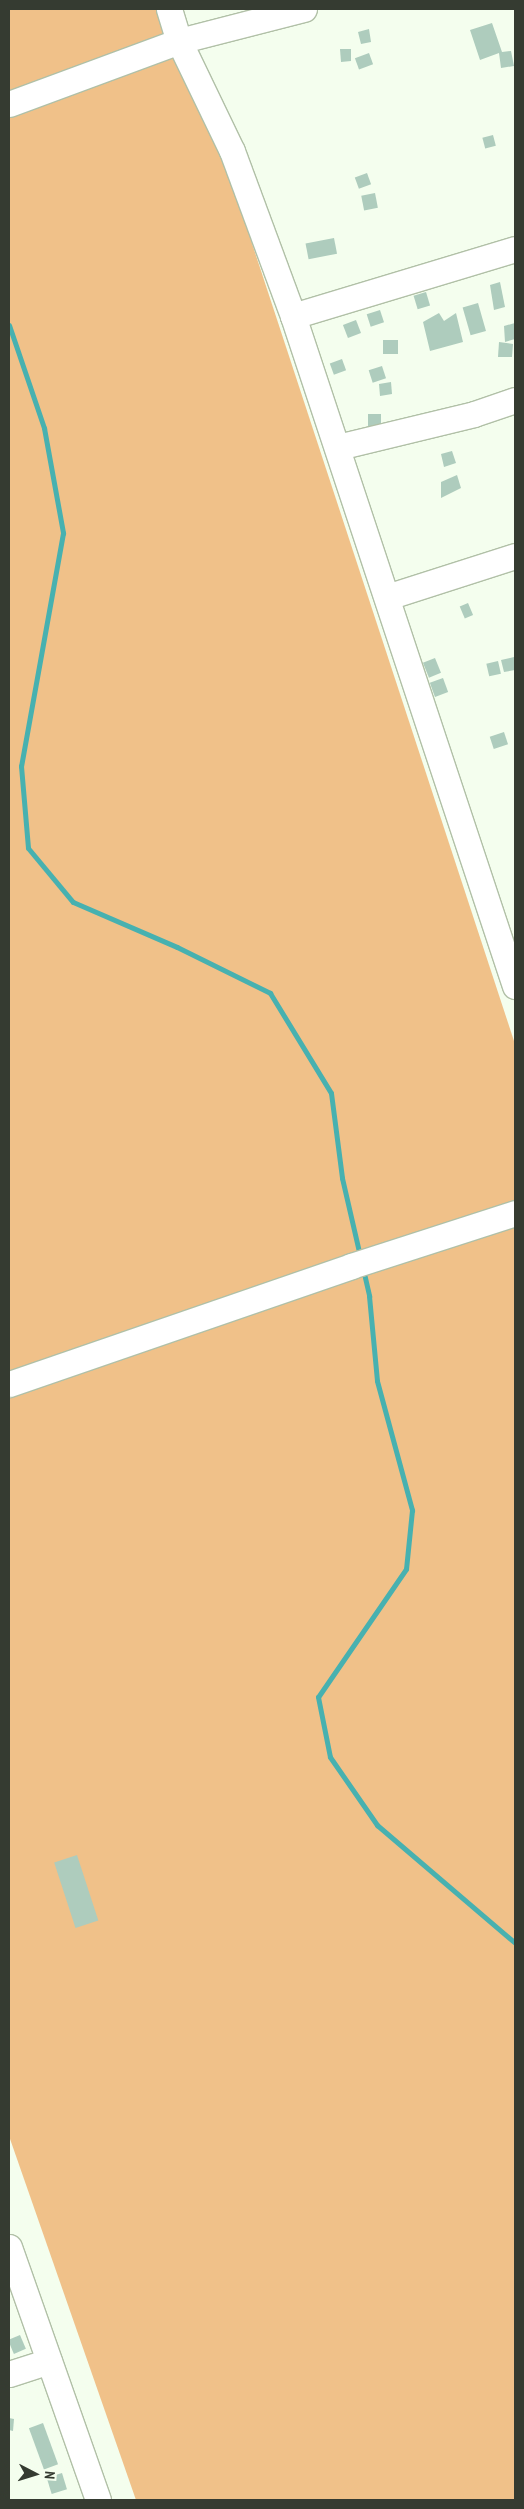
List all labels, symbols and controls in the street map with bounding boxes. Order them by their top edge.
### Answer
north arrow [10,2449,60,2499]
text: N [41,2471,59,2480]

